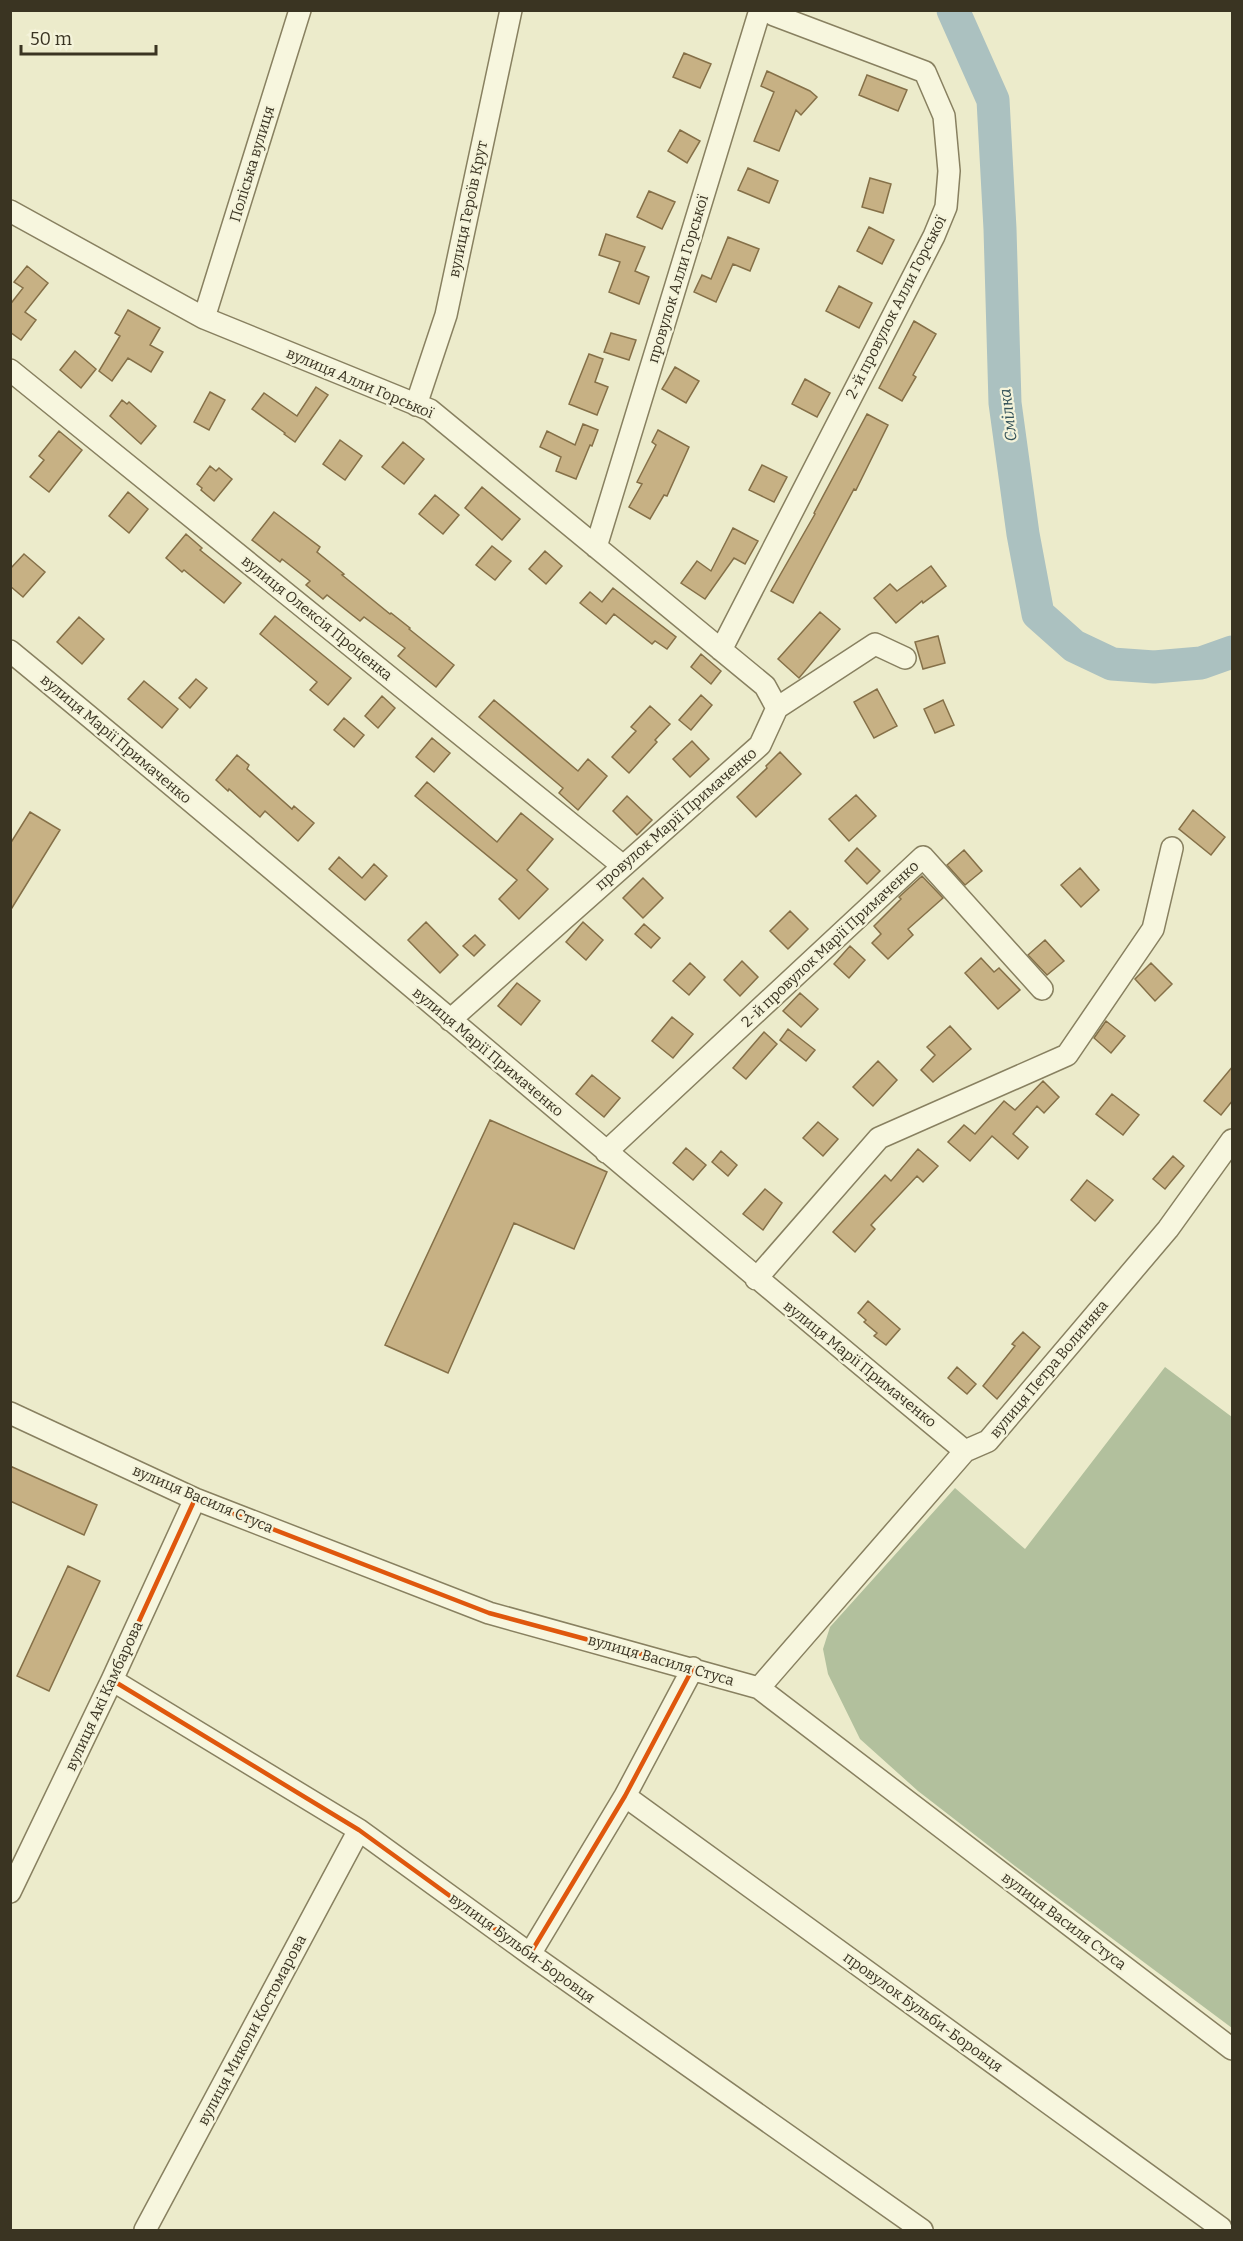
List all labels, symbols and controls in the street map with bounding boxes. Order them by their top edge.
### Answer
scale bar [21,18,156,56]
text: 50 m [30,28,72,50]
street label: Поліська вулиця [226,104,278,224]
street label: вулиця Героїв Крут [445,139,491,279]
street label: провулок Алли Горської [644,192,712,365]
street label: 2-й провулок Алли Горської [842,212,950,401]
street label: вулиця Алли Горської [284,344,437,422]
water label: Смілка [995,387,1021,443]
street label: вулиця Олексія Проценка [238,552,396,684]
street label: вулиця Марії Примаченко [37,671,195,807]
street label: провулок Марії Примаченко [592,744,760,894]
street label: 2-й провулок Марії Примаченко [738,857,922,1031]
street label: вулиця Марії Примаченко [409,984,567,1120]
street label: вулиця Петра Волиняка [986,1296,1112,1442]
street label: вулиця Марії Примаченко [780,1297,940,1431]
street label: вулиця Василя Стуса [130,1461,276,1537]
street label: вулиця Акі Камбарова [61,1618,147,1774]
street label: вулиця Василя Стуса [586,1631,736,1689]
street label: вулиця Василя Стуса [998,1868,1130,1974]
street label: вулиця Бульби-Боровця [446,1889,598,2007]
street label: вулиця Миколи Костомарова [194,1932,310,2128]
street label: провулок Бульби-Боровця [840,1948,1006,2076]

